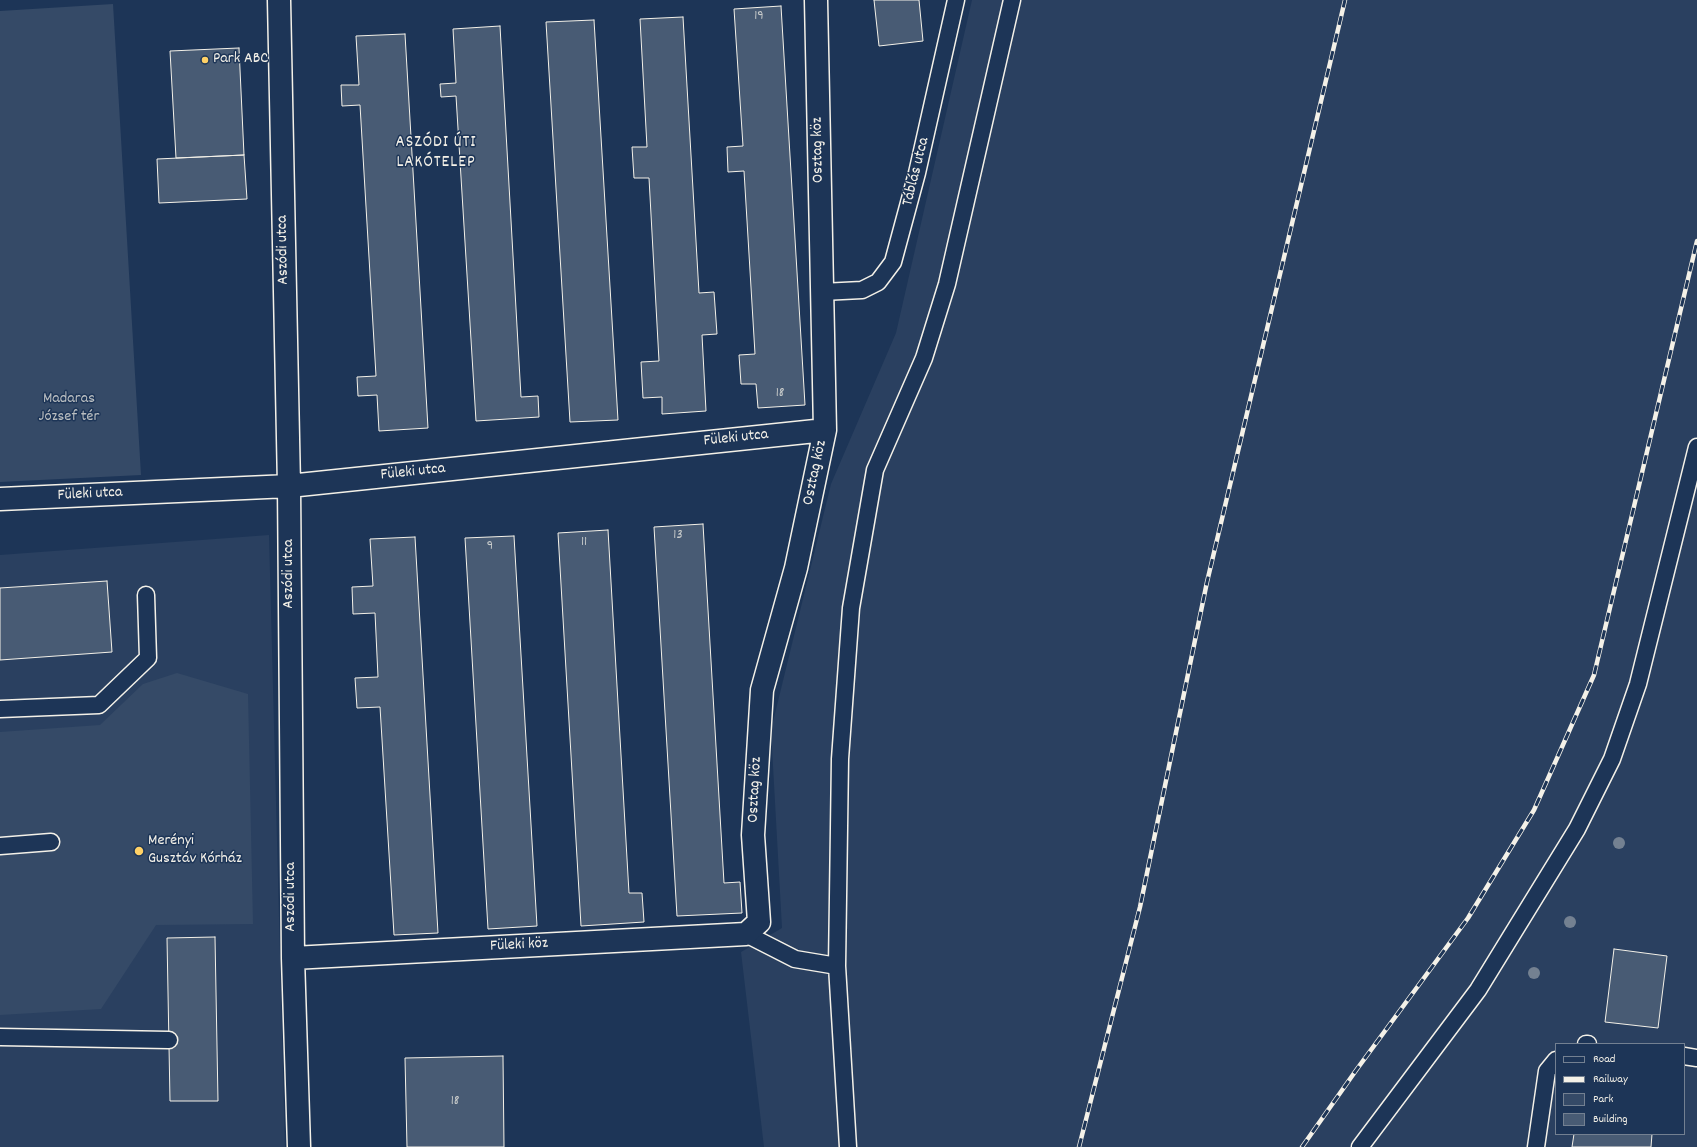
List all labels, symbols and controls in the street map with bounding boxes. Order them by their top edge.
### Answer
house number: 19 [754,9,764,25]
place label: Park ABC [213,50,268,70]
marker: Park ABC [200,55,210,65]
street label: Osztag köz [809,117,829,183]
district label: ASZÓDI ÚTI LAKÓTELEP [395,134,477,174]
street label: Táblás utca [899,136,935,208]
street label: Aszódi utca [274,215,294,285]
house number: 18 [776,386,784,402]
park label: Madaras József tér [39,390,99,428]
street label: Füleki utca [703,426,769,452]
street label: Osztag köz [800,439,832,507]
street label: Füleki utca [380,460,446,486]
street label: Füleki utca [57,484,123,506]
house number: 13 [673,528,683,544]
house number: 11 [581,535,587,551]
street label: Aszódi utca [280,539,300,609]
house number: 9 [487,539,493,555]
street label: Osztag köz [745,757,767,823]
place label: Merényi Gusztáv Kórház [148,832,242,870]
marker: Merényi Gusztáv Kórház [133,845,145,857]
street label: Aszódi utca [282,862,302,932]
street label: Füleki köz [490,935,548,957]
legend [1555,1043,1685,1135]
text: Road [1593,1051,1615,1068]
text: Railway [1593,1071,1628,1088]
text: Park [1593,1091,1613,1108]
house number: 18 [451,1094,459,1110]
text: Building [1593,1111,1628,1128]

